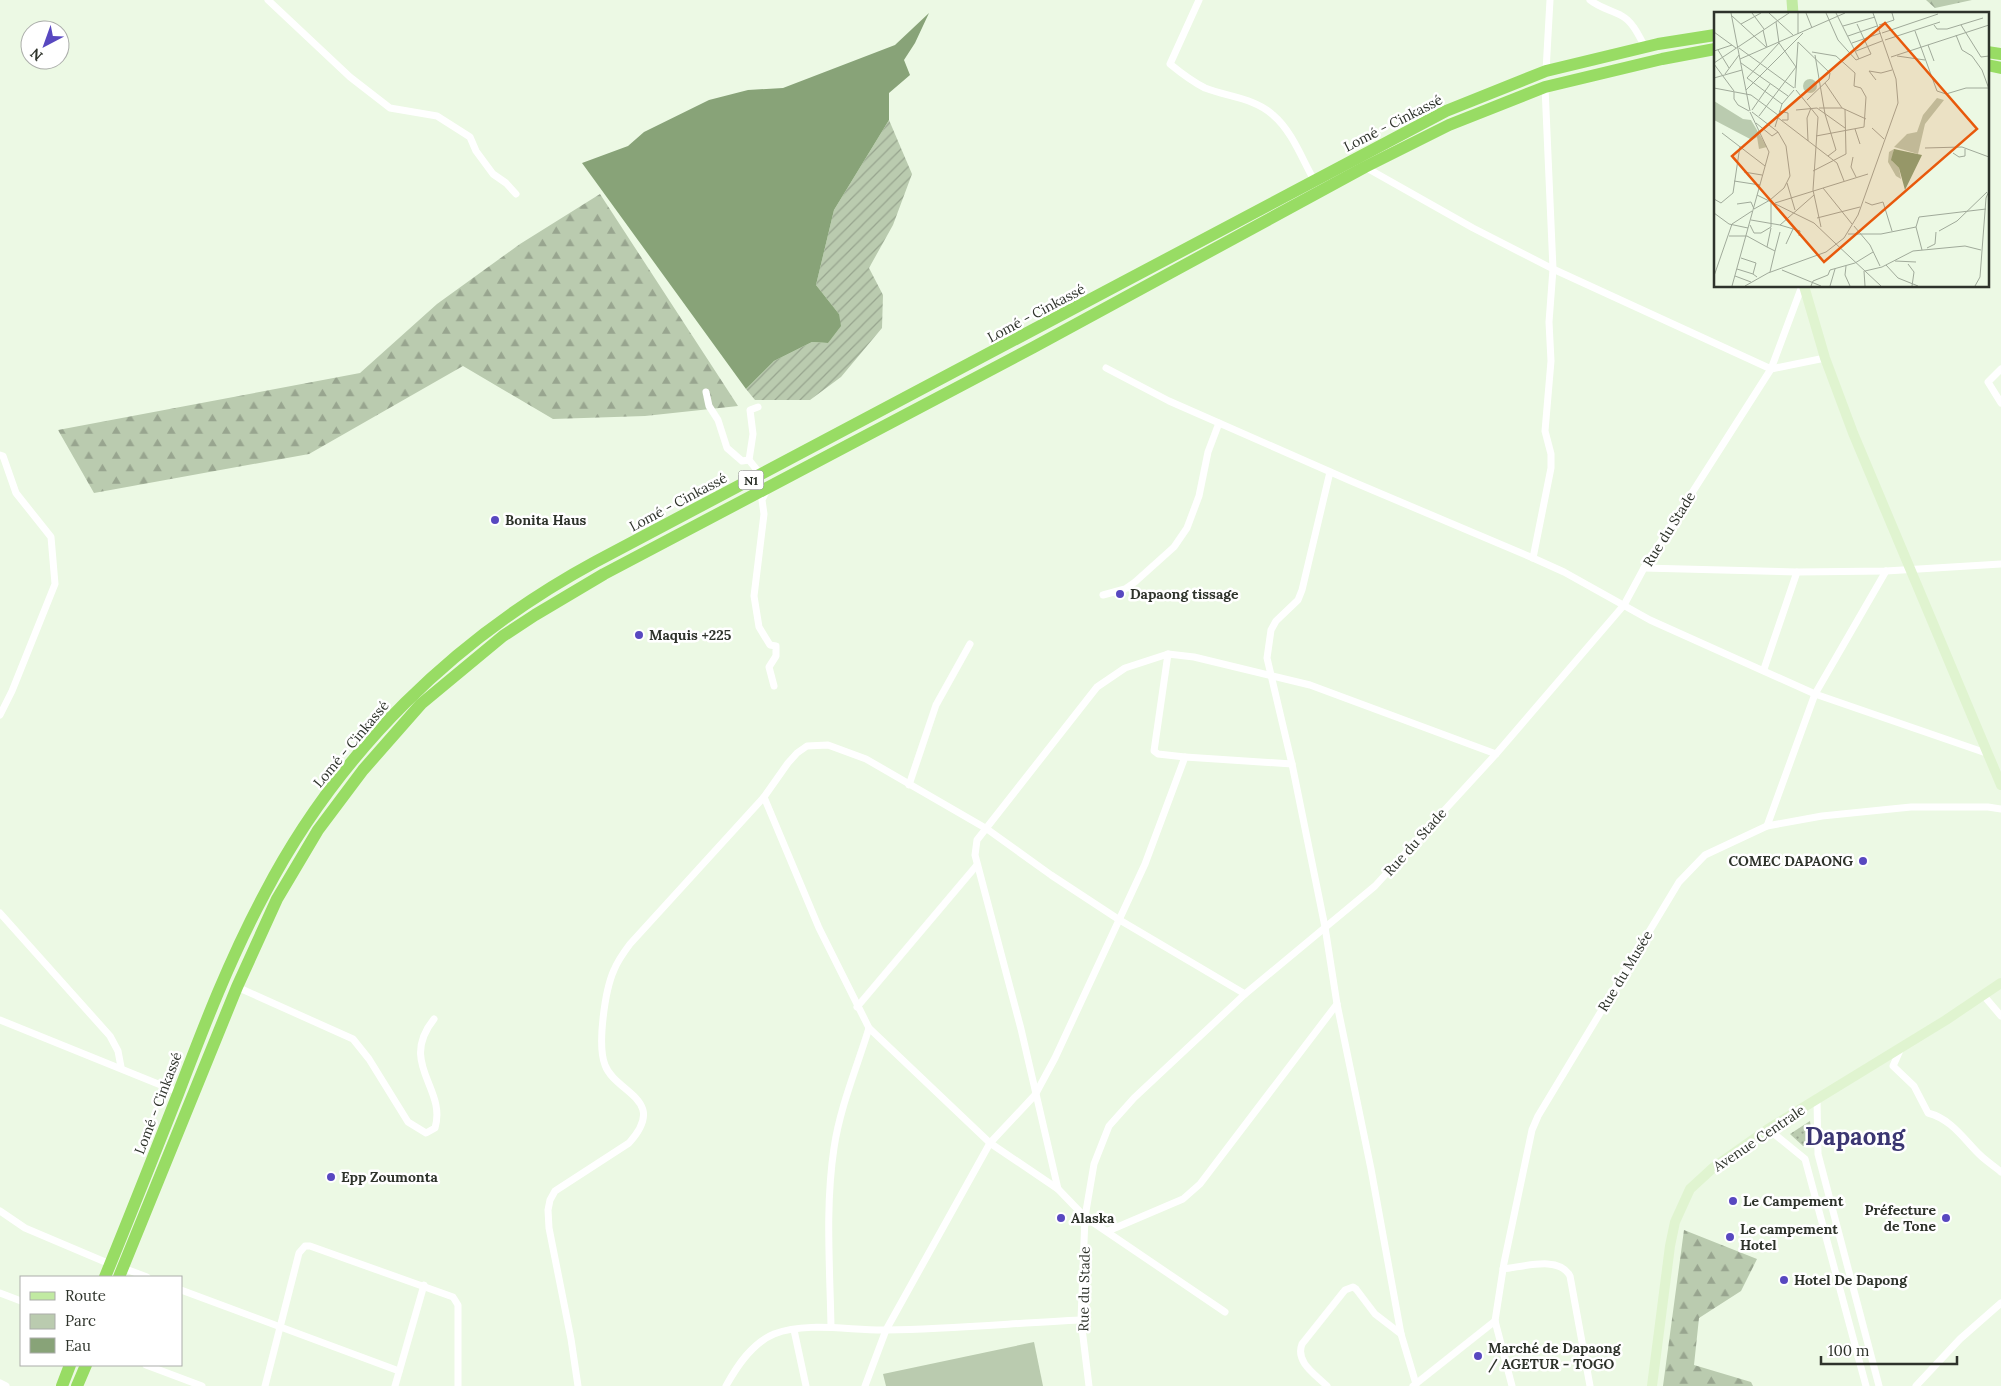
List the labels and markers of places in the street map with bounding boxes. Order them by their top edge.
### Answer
place label: Bonita Haus [505,511,587,529]
marker: Bonita Haus [489,514,501,526]
place label: Dapaong tissage [1130,585,1239,603]
marker: Dapaong tissage [1114,588,1126,600]
place label: Maquis +225 [649,626,732,644]
marker: Maquis +225 [633,629,645,641]
place label: COMEC DAPAONG [1728,852,1853,870]
marker: COMEC DAPAONG [1857,855,1869,867]
place label: Epp Zoumonta [341,1168,438,1186]
marker: Epp Zoumonta [325,1171,337,1183]
place label: Le Campement [1743,1192,1844,1210]
marker: Le Campement [1727,1195,1739,1207]
place label: Préfecture de Tone [1864,1201,1936,1235]
place label: Alaska [1071,1209,1115,1227]
marker: Alaska [1055,1212,1067,1224]
marker: Préfecture de Tone [1940,1212,1952,1224]
place label: Le campement Hotel [1740,1220,1838,1254]
marker: Le campement Hotel [1724,1231,1736,1243]
place label: Hotel De Dapong [1794,1271,1908,1289]
marker: Hotel De Dapong [1778,1274,1790,1286]
place label: Marché de Dapaong / AGETUR - TOGO [1488,1339,1622,1373]
marker: Marché de Dapaong / AGETUR - TOGO [1472,1350,1484,1362]

